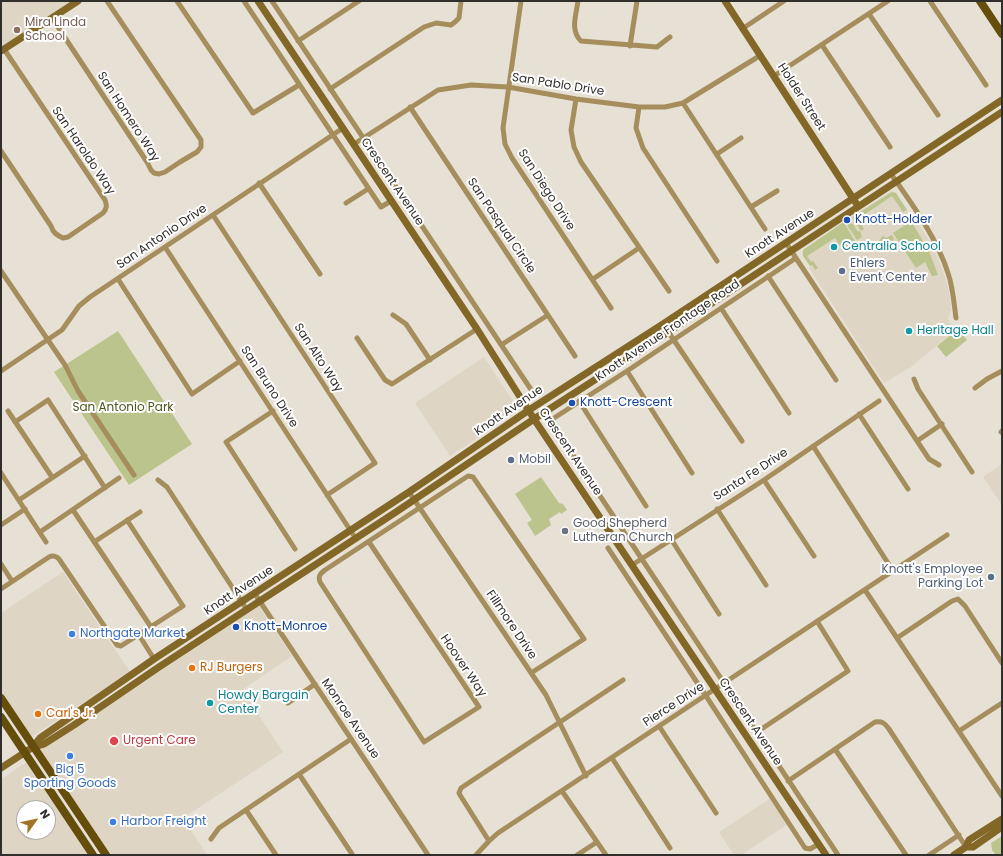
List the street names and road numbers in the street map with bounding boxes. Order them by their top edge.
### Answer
street label: Holder Street [774,61,828,133]
street label: San Homero Way [94,70,162,164]
street label: San Pablo Drive [511,71,605,99]
street label: San Haroldo Way [48,104,118,198]
street label: Crescent Avenue [357,135,427,229]
street label: San Diego Drive [514,147,578,233]
street label: San Pasqual Circle [464,176,538,276]
street label: San Antonio Drive [114,202,210,272]
street label: Knott Avenue [743,206,817,262]
street label: Knott Avenue Frontage Road [593,277,743,385]
street label: San Alto Way [290,321,346,395]
street label: San Bruno Drive [237,344,301,430]
street label: Knott Avenue [472,383,546,439]
street label: Crescent Avenue [535,405,605,499]
street label: Santa Fe Drive [711,446,791,504]
street label: Knott Avenue [202,563,276,619]
street label: Fillmore Drive [483,588,539,662]
street label: Hoover Way [437,632,489,700]
street label: Crescent Avenue [715,675,785,769]
street label: Monroe Avenue [318,676,382,762]
street label: Pierce Drive [641,680,707,730]

